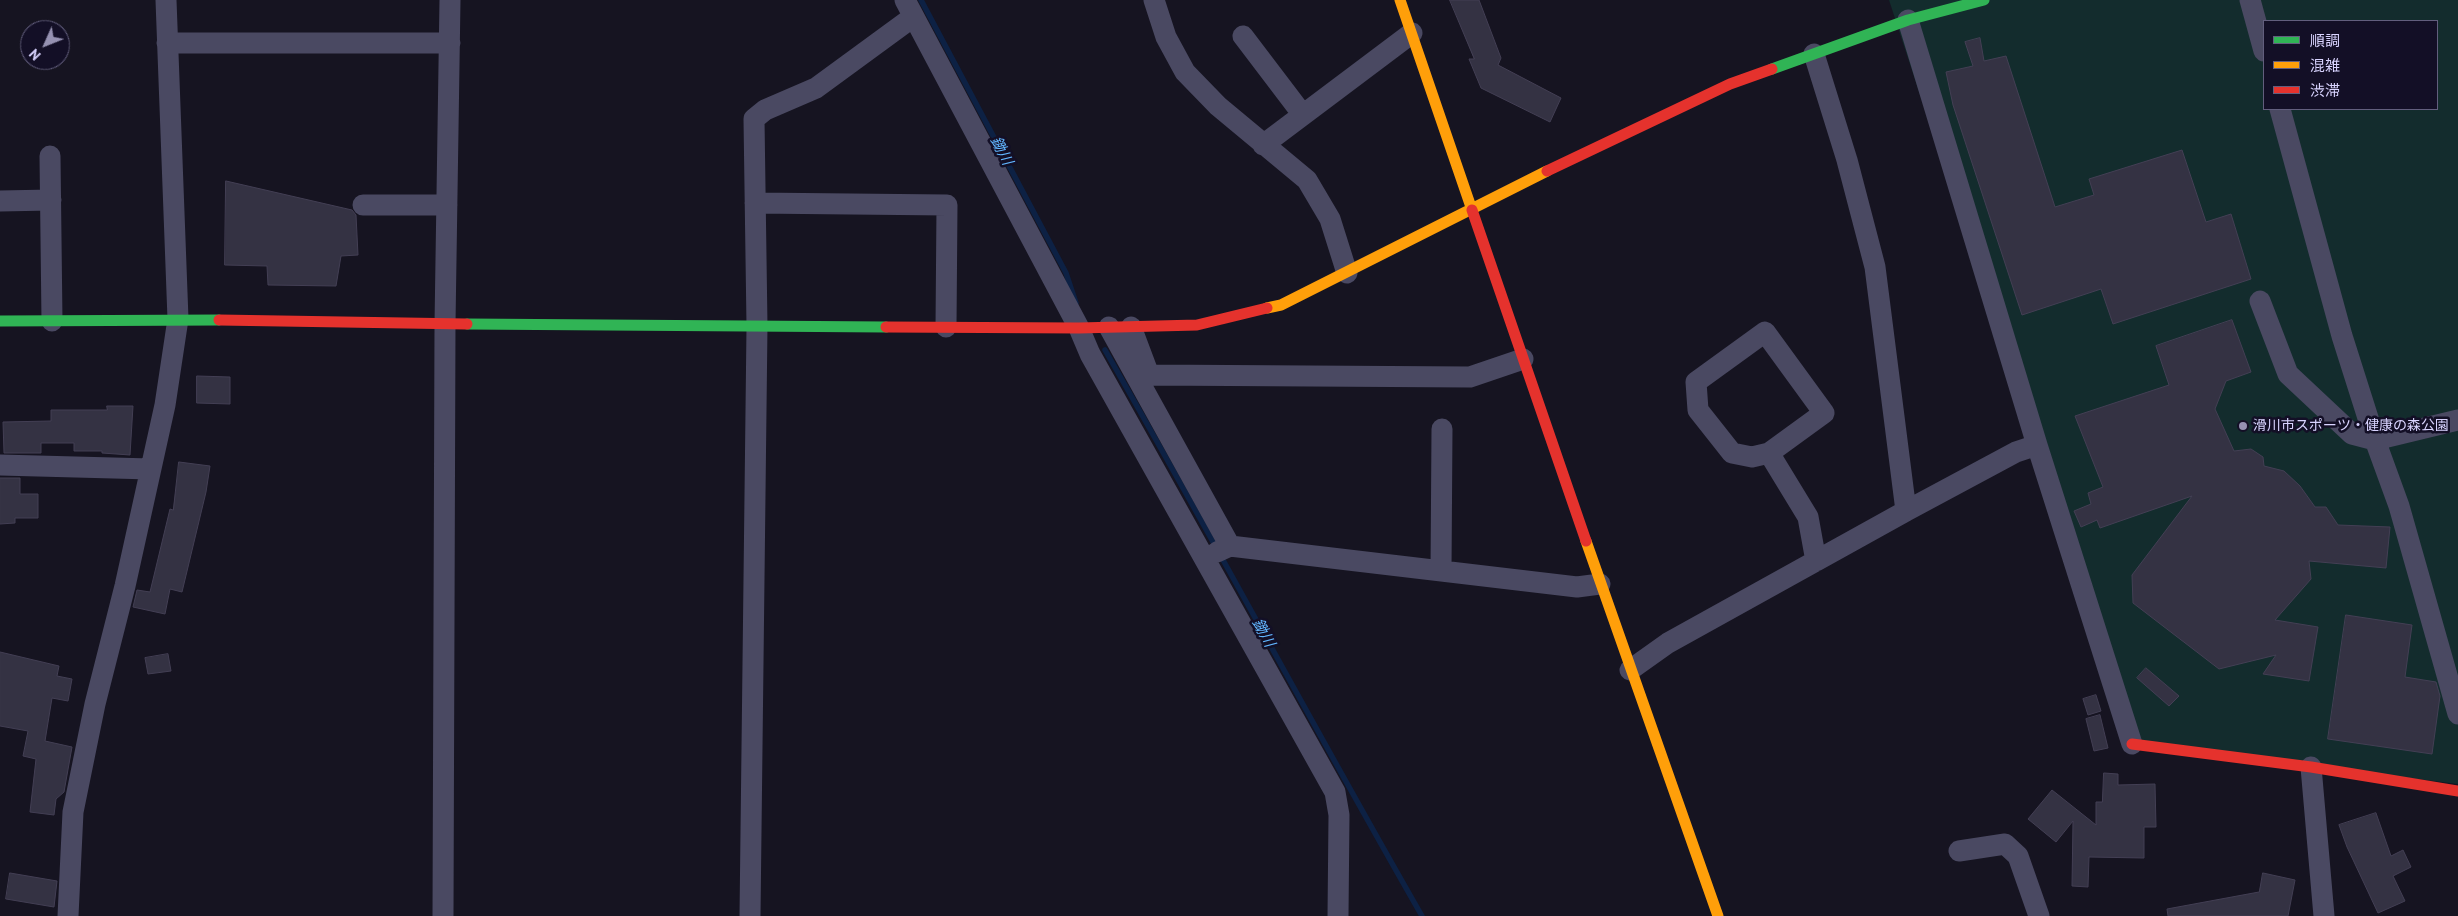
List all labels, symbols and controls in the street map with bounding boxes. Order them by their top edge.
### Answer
north arrow [20,20,70,70]
legend [2263,20,2438,110]
text: 順調 [2310,31,2340,50]
text: N [25,45,45,64]
text: 混雑 [2310,56,2340,75]
text: 渋滞 [2310,81,2340,100]
water label: 鋤川 [986,134,1016,168]
place label: 滑川市スポーツ・健康の森公園 [2253,418,2449,434]
marker: 滑川市スポーツ・健康の森公園 [2237,420,2249,432]
water label: 鋤川 [1248,616,1278,650]

